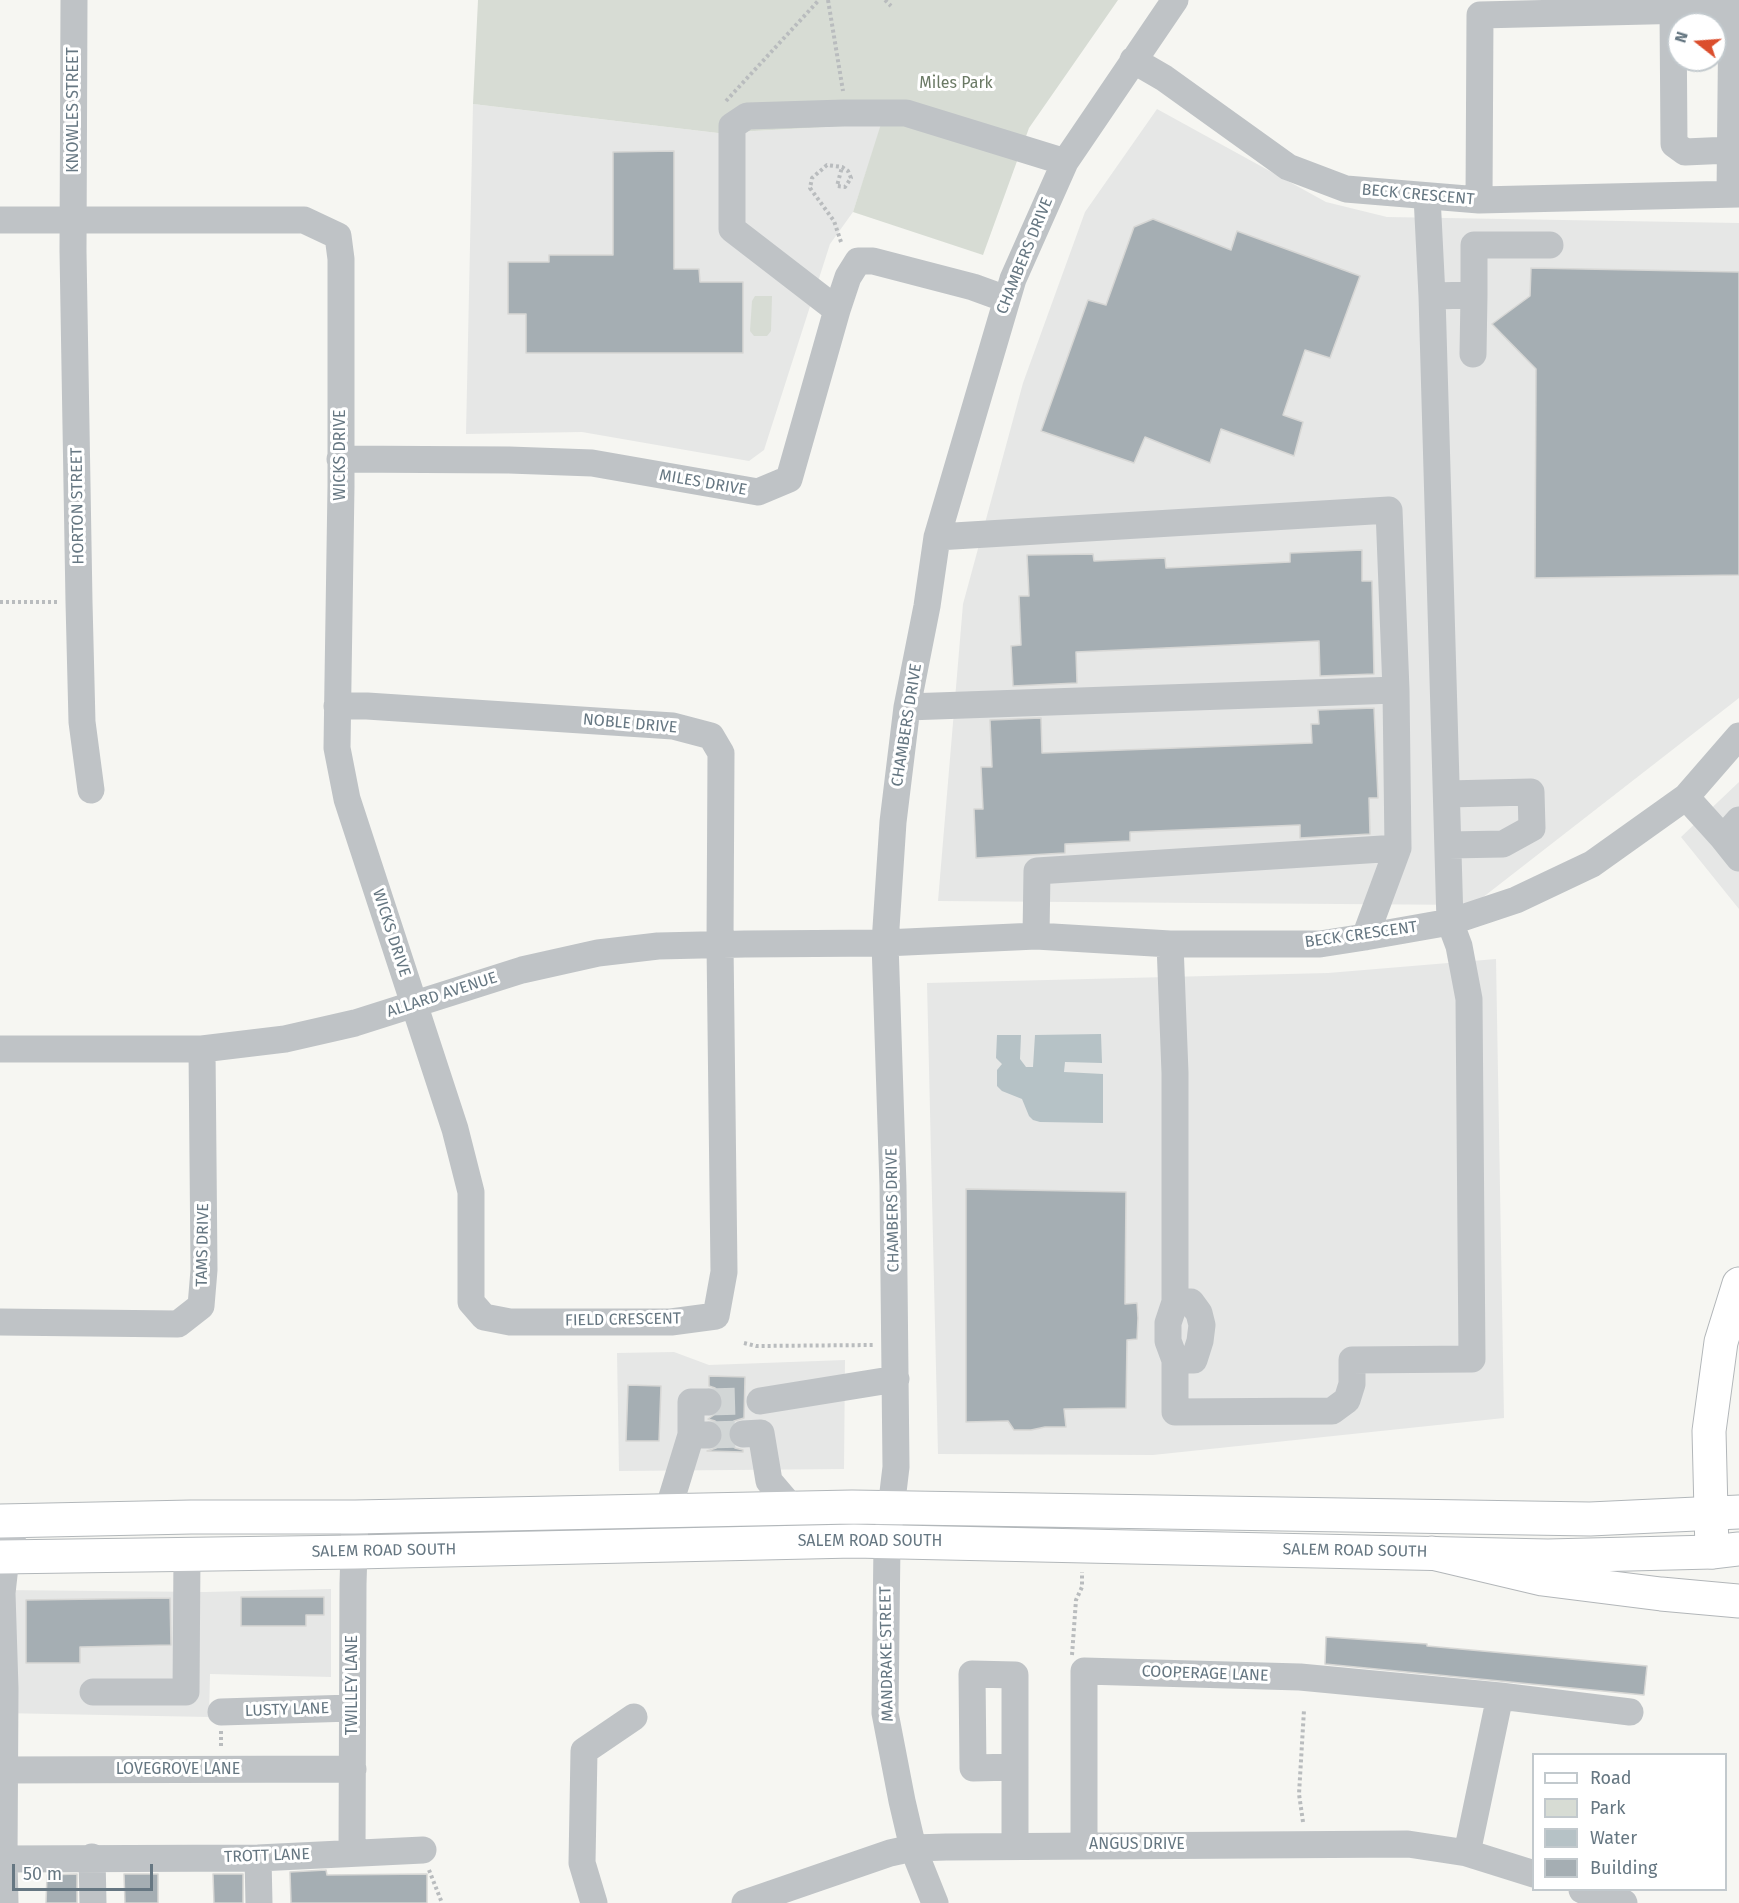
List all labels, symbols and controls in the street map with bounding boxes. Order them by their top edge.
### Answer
north arrow [1667,12,1727,72]
text: N [1671,29,1692,45]
street label: KNOWLES STREET [64,47,84,173]
park label: Miles Park [919,74,993,94]
street label: BECK CRESCENT [1361,181,1475,209]
street label: CHAMBERS DRIVE [993,195,1057,317]
street label: WICKS DRIVE [331,409,351,501]
street label: HORTON STREET [67,447,89,565]
street label: MILES DRIVE [658,466,748,500]
street label: CHAMBERS DRIVE [888,662,926,788]
street label: NOBLE DRIVE [582,710,678,738]
street label: WICKS DRIVE [368,887,414,979]
street label: BECK CRESCENT [1304,918,1418,952]
street label: ALLARD AVENUE [384,968,500,1022]
street label: CHAMBERS DRIVE [882,1148,904,1272]
street label: TAMS DRIVE [193,1203,213,1287]
street label: FIELD CRESCENT [565,1309,681,1331]
street label: SALEM ROAD SOUTH [798,1532,942,1552]
street label: SALEM ROAD SOUTH [311,1540,457,1562]
street label: SALEM ROAD SOUTH [1282,1540,1428,1562]
street label: MANDRAKE STREET [876,1586,898,1722]
street label: TWILLEY LANE [343,1635,363,1735]
street label: COOPERAGE LANE [1141,1662,1269,1686]
street label: LUSTY LANE [245,1699,329,1721]
legend [1532,1753,1727,1891]
street label: LOVEGROVE LANE [116,1760,240,1780]
text: Road [1590,1767,1632,1789]
text: Park [1590,1797,1625,1819]
text: Water [1590,1827,1637,1849]
street label: ANGUS DRIVE [1089,1835,1185,1855]
street label: TROTT LANE [224,1845,310,1867]
scale bar [15,1852,156,1890]
text: Building [1590,1857,1657,1879]
text: 50 m [23,1863,62,1885]

